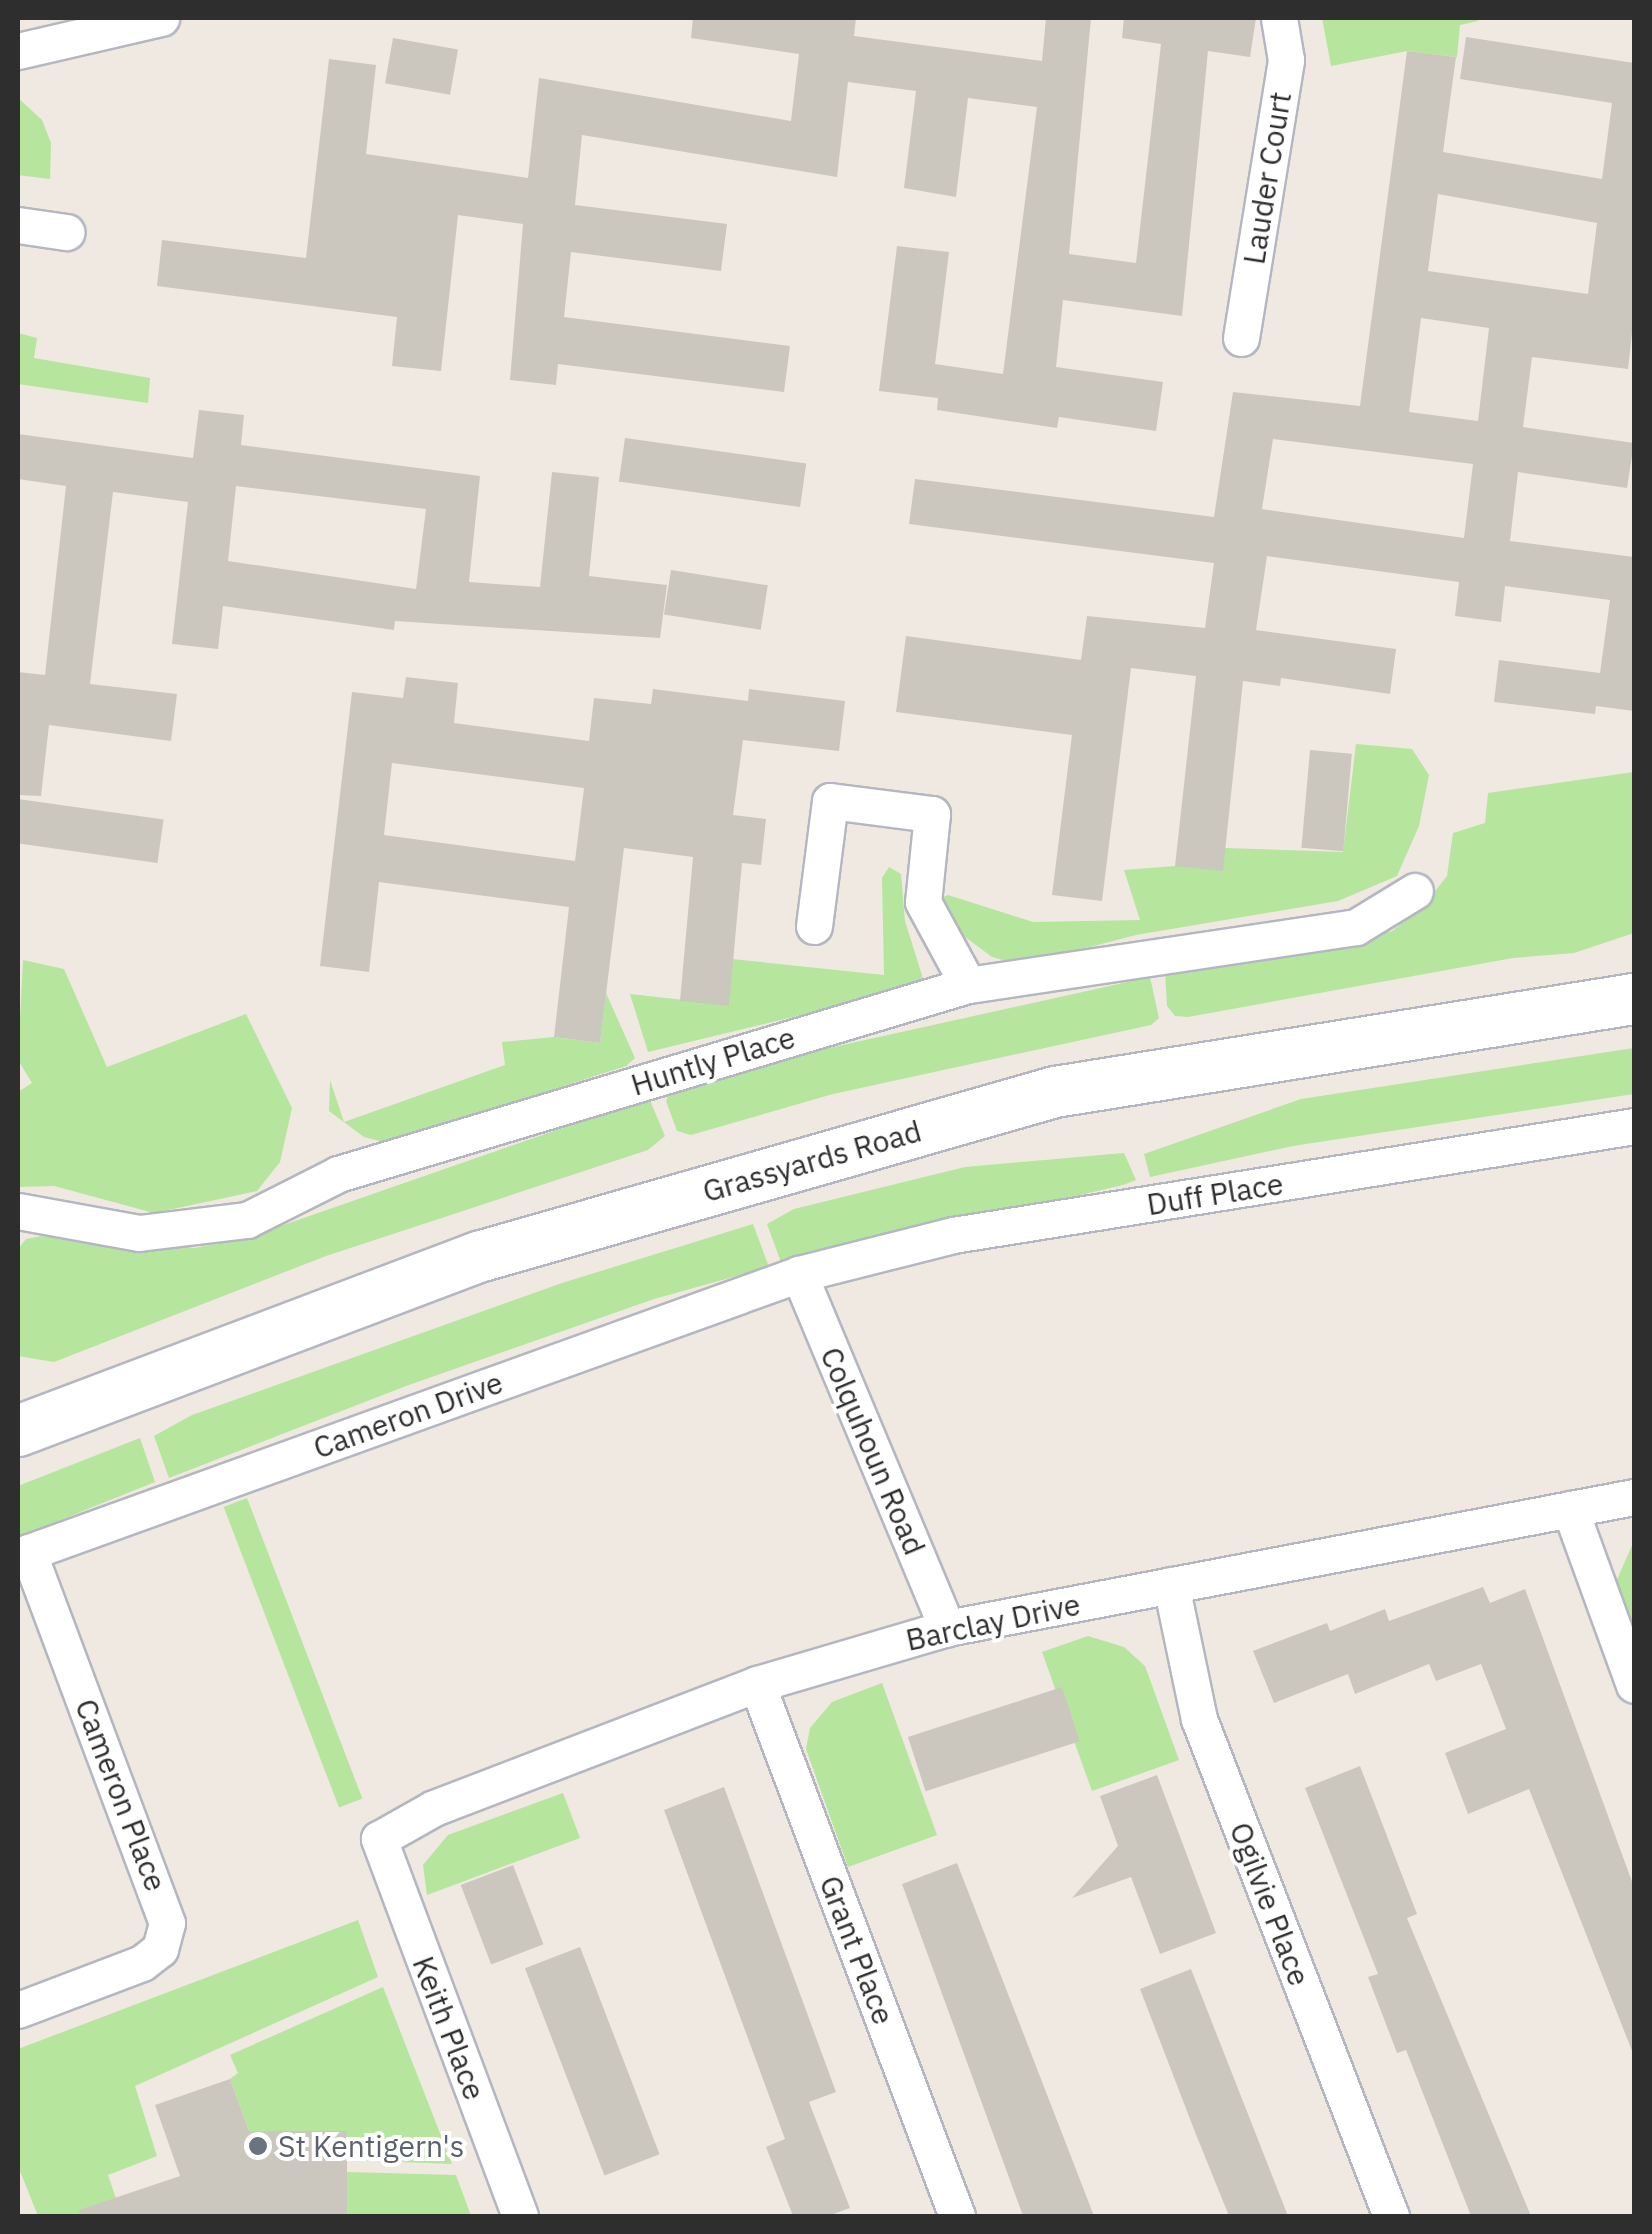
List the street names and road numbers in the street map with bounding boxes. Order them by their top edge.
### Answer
street label: Lauder Court [1236,89,1298,267]
street label: Huntly Place [627,1019,799,1103]
street label: Grassyards Road [699,1113,925,1209]
street label: Duff Place [1144,1165,1286,1223]
street label: Colquhoun Road [813,1342,933,1560]
street label: Cameron Drive [308,1364,508,1466]
street label: Barclay Drive [903,1586,1083,1658]
street label: Cameron Place [68,1694,174,1896]
street label: Ogilvie Place [1222,1817,1318,1991]
street label: Grant Place [812,1871,902,2029]
street label: Keith Place [405,1951,493,2105]

